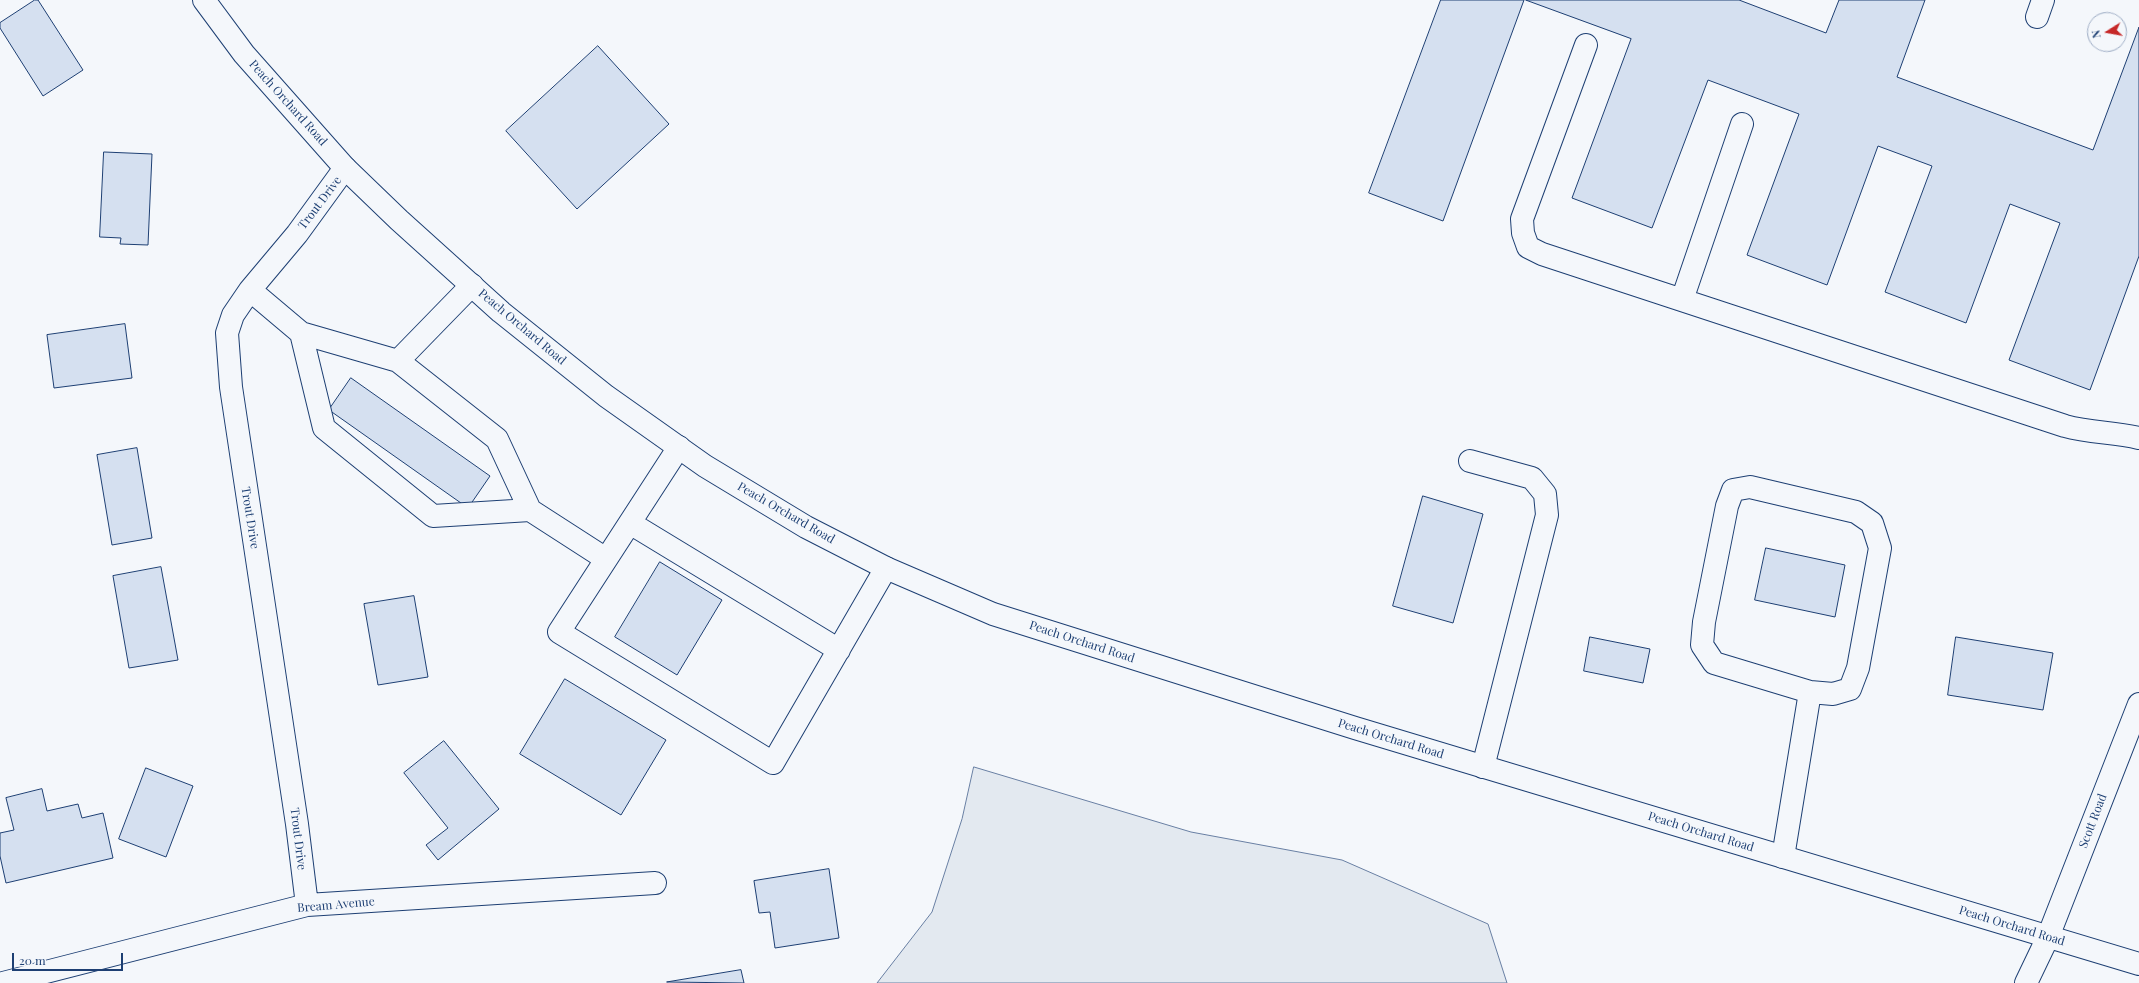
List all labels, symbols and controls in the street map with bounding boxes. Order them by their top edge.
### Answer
north arrow [2087,12,2127,52]
text: N [2088,29,2104,40]
street label: Peach Orchard Road [246,57,330,149]
street label: Trout Drive [295,174,345,232]
street label: Peach Orchard Road [475,286,569,368]
street label: Peach Orchard Road [735,479,837,547]
street label: Trout Drive [238,486,262,550]
street label: Peach Orchard Road [1027,618,1137,666]
street label: Peach Orchard Road [1336,716,1446,762]
street label: Scott Road [2076,792,2110,850]
street label: Trout Drive [287,807,309,871]
street label: Peach Orchard Road [1646,809,1756,855]
street label: Bream Avenue [297,894,375,916]
street label: Peach Orchard Road [1957,903,2067,949]
scale bar [14,945,125,971]
text: 20 m [19,952,46,968]

